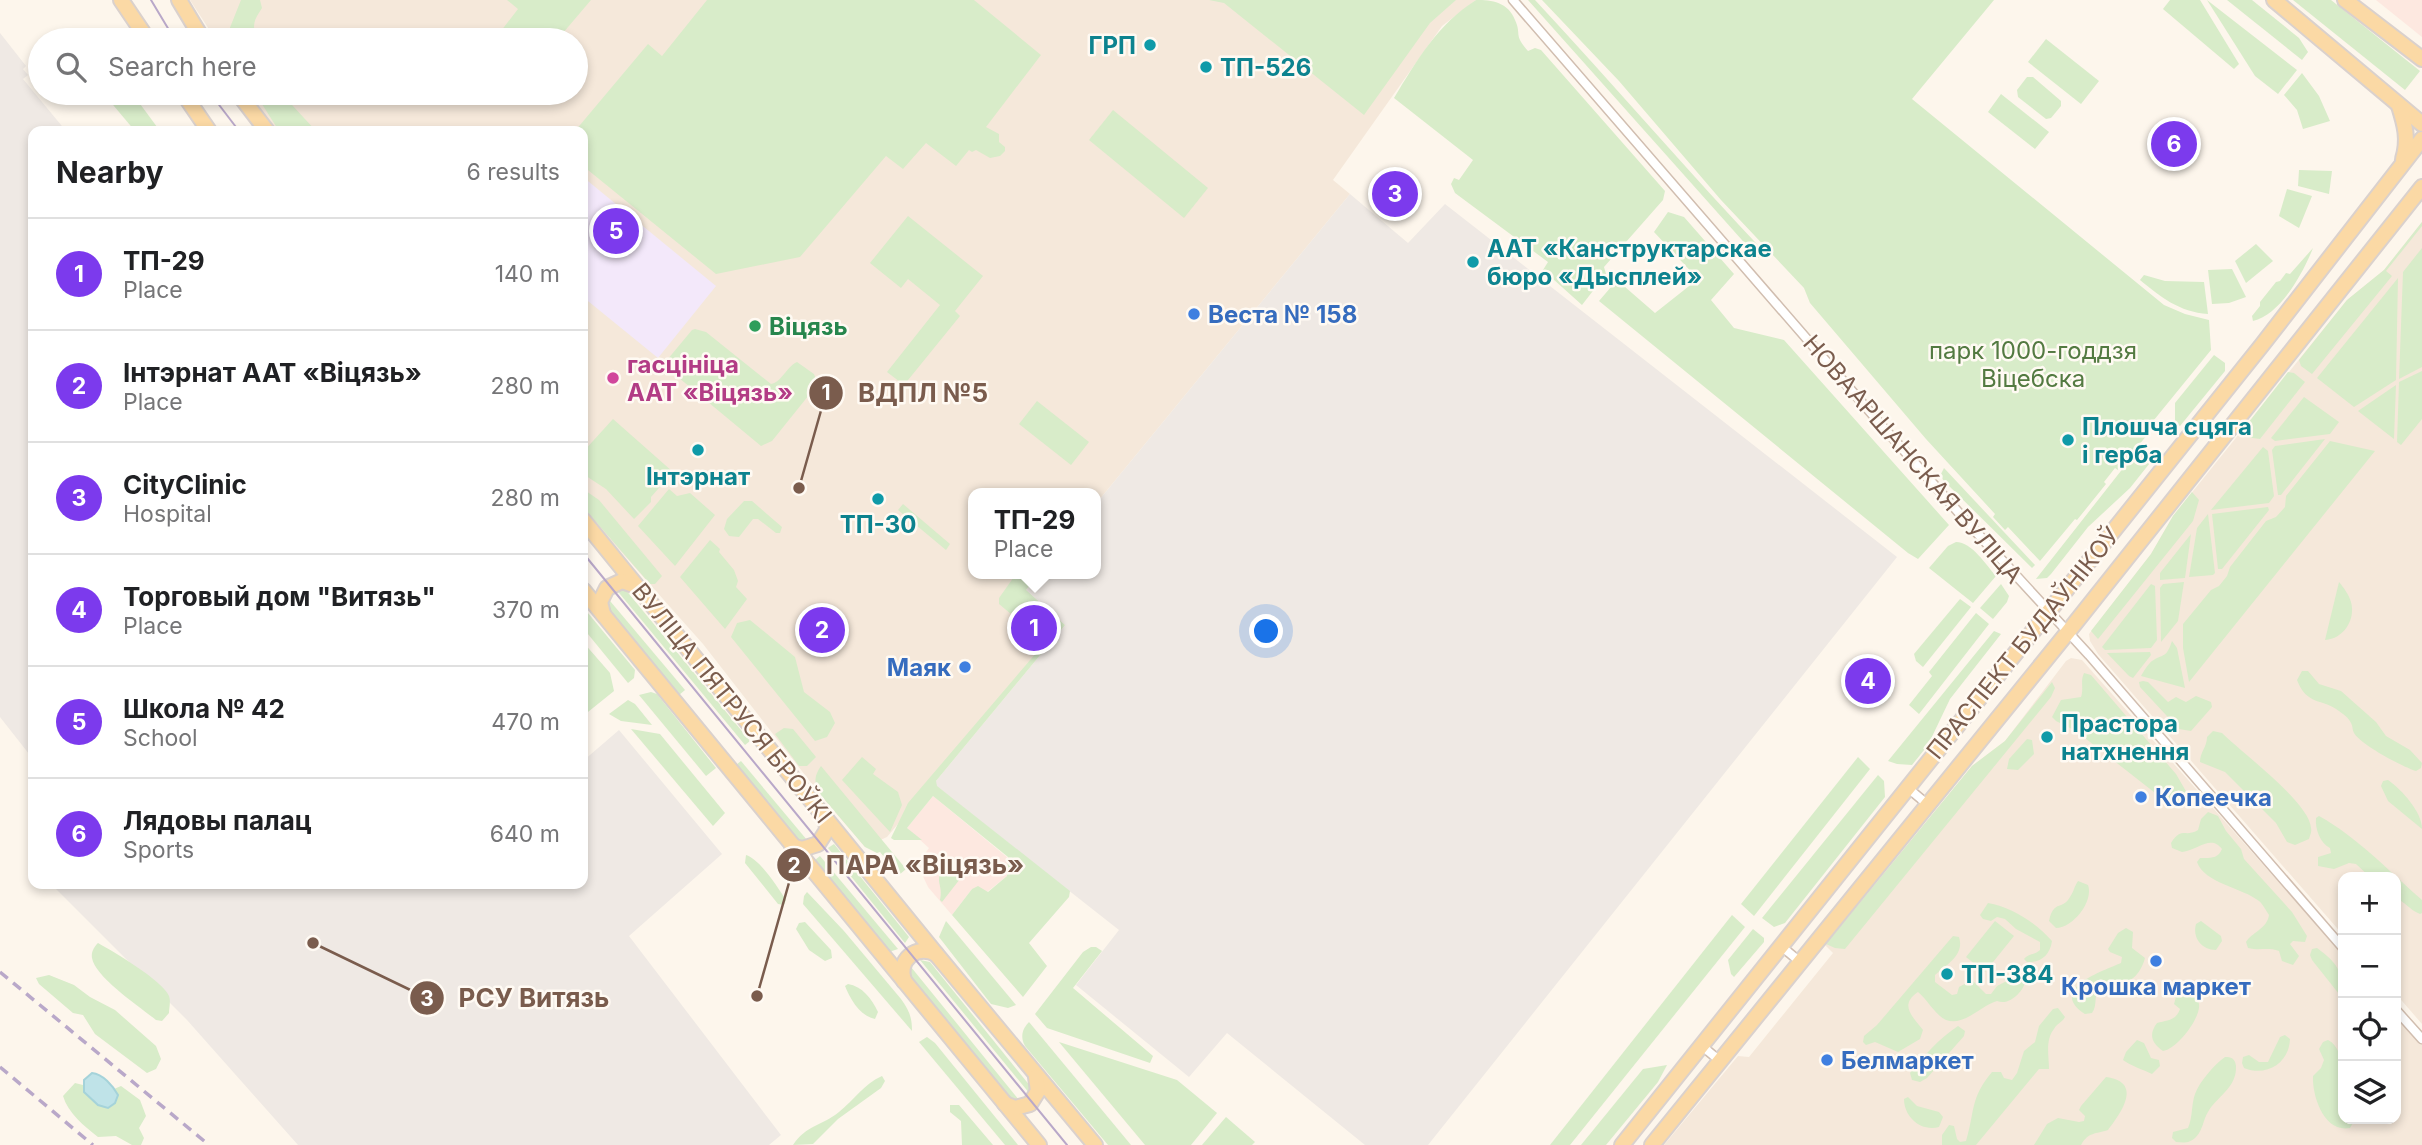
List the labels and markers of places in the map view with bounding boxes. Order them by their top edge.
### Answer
place label: ГРП [1089,31,1136,60]
marker: ГРП [1142,37,1158,53]
place label: ТП-526 [1220,53,1311,82]
marker: ТП-526 [1198,59,1214,75]
pin: 6 [2151,118,2197,170]
pin: 3 [1372,168,1418,220]
pin: 5 [593,205,639,257]
place label: ААТ «Канструктарскае бюро «Дысплей» [1487,234,1772,291]
marker: ААТ «Канструктарскае бюро «Дысплей» [1465,254,1481,270]
place label: Веста № 158 [1208,300,1357,329]
marker: Веста № 158 [1186,306,1202,322]
place label: Віцязь [769,312,848,341]
marker: Віцязь [747,318,763,334]
place label: гасцініца ААТ «Віцязь» [627,350,793,407]
callout: ВДПЛ №5 [809,369,1002,416]
marker: гасцініца ААТ «Віцязь» [605,370,621,386]
place label: Плошча сцяга і герба [2082,412,2252,469]
marker: Плошча сцяга і герба [2060,432,2076,448]
marker: Інтэрнат [690,442,706,458]
place label: Інтэрнат [646,462,750,491]
marker: ТП-30 [870,491,886,507]
place label: ТП-30 [840,510,916,539]
pin: 1 [1011,602,1057,654]
pin: 2 [799,604,845,656]
place label: Маяк [887,653,951,682]
pin: 4 [1845,655,1891,707]
marker: Маяк [957,659,973,675]
place label: Прастора натхнення [2061,709,2189,766]
marker: Прастора натхнення [2039,729,2055,745]
place label: Копеечка [2155,783,2272,812]
marker: Копеечка [2133,789,2149,805]
callout: ПАРА «Віцязь» [776,842,1038,889]
marker: Крошка маркет [2148,953,2164,969]
place label: ТП-384 [1961,960,2053,989]
marker: ТП-384 [1939,966,1955,982]
place label: Крошка маркет [2061,972,2251,1001]
callout: РСУ Витязь [409,975,623,1022]
place label: Белмаркет [1841,1046,1974,1075]
marker: Белмаркет [1819,1052,1835,1068]

